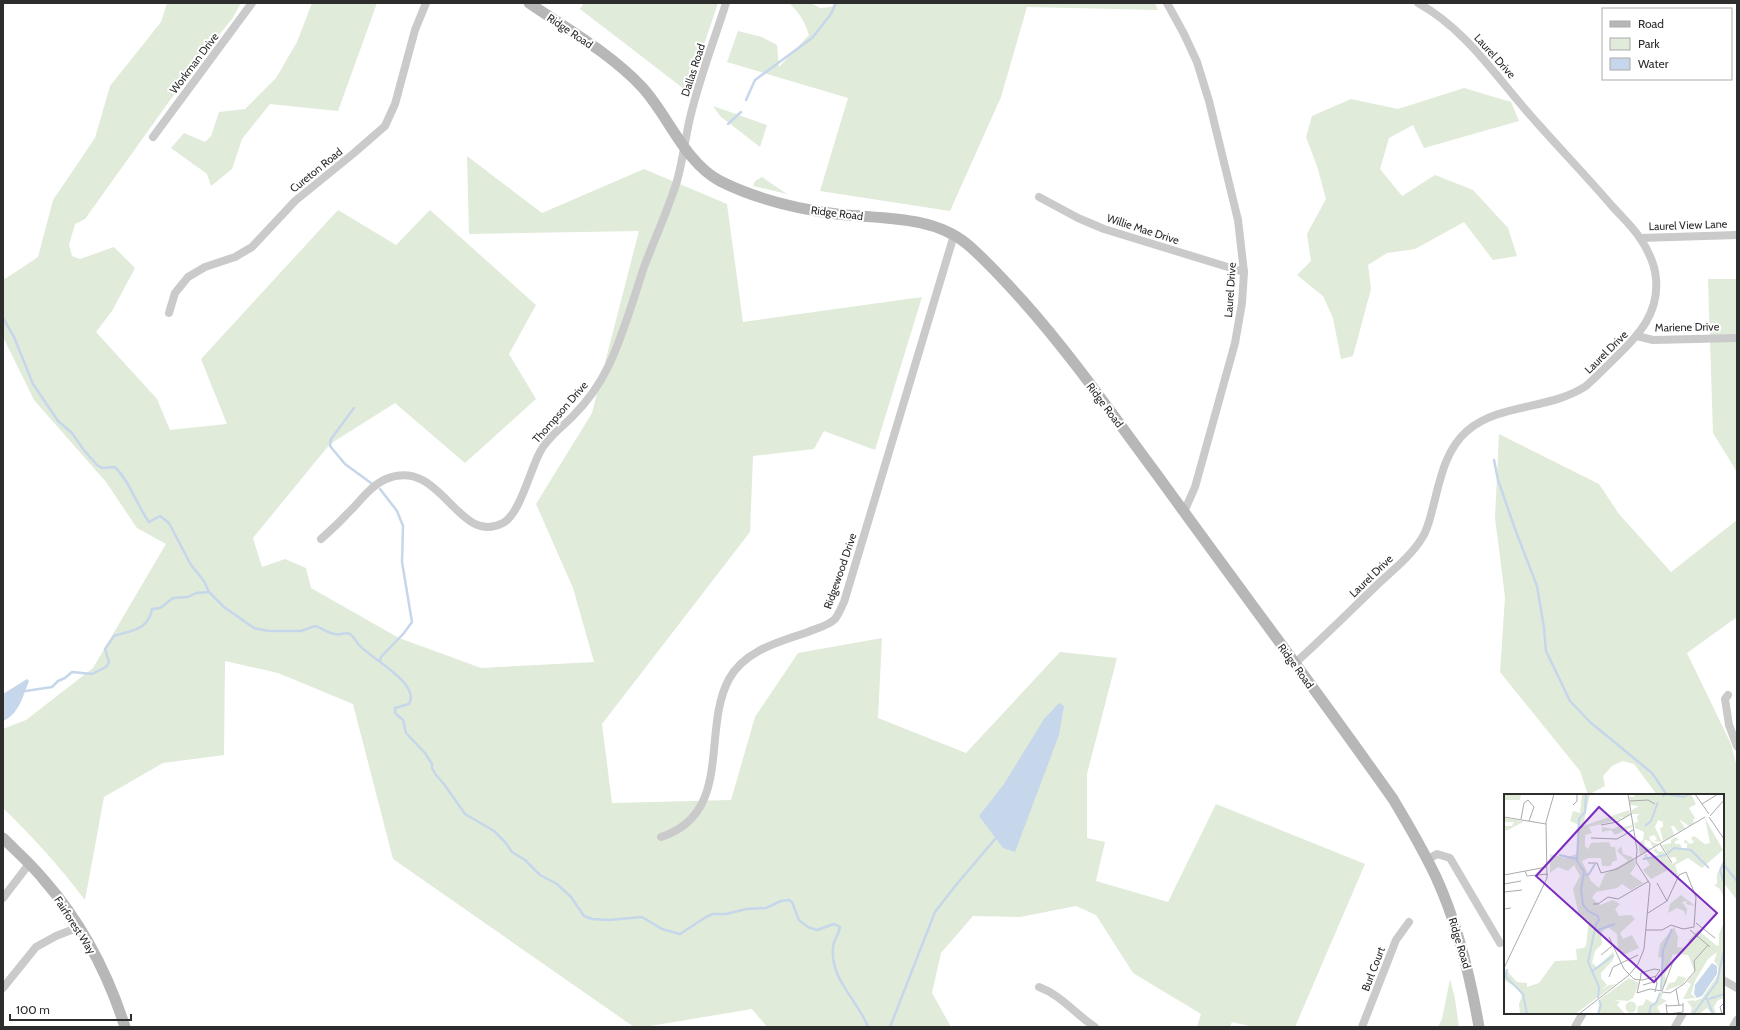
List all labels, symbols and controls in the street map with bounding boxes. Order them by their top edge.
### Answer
legend [1602,8,1732,80]
street label: Ridge Road [544,11,596,51]
text: Road [1638,16,1664,31]
street label: Workman Drive [167,29,222,96]
street label: Laurel Drive [1471,31,1519,81]
text: Park [1638,36,1660,51]
street label: Dallas Road [678,42,708,98]
text: Water [1638,56,1669,71]
street label: Cureton Road [287,145,345,195]
street label: Ridge Road [810,203,864,223]
street label: Willie Mae Drive [1105,211,1181,247]
street label: Laurel View Lane [1648,217,1728,233]
street label: Laurel Drive [1221,262,1239,318]
street label: Mariene Drive [1655,319,1720,335]
street label: Laurel Drive [1582,327,1631,376]
street label: Thompson Drive [529,378,591,446]
street label: Ridge Road [1084,380,1126,430]
street label: Ridgewood Drive [820,531,860,611]
street label: Laurel Drive [1346,552,1396,600]
street label: Ridge Road [1275,641,1317,691]
inset map [1504,794,1724,1014]
street label: Fairforest Way [51,893,99,957]
street label: Ridge Road [1446,916,1474,970]
street label: Burl Court [1358,945,1388,993]
scale bar [10,996,131,1022]
text: 100 m [16,1002,50,1017]

